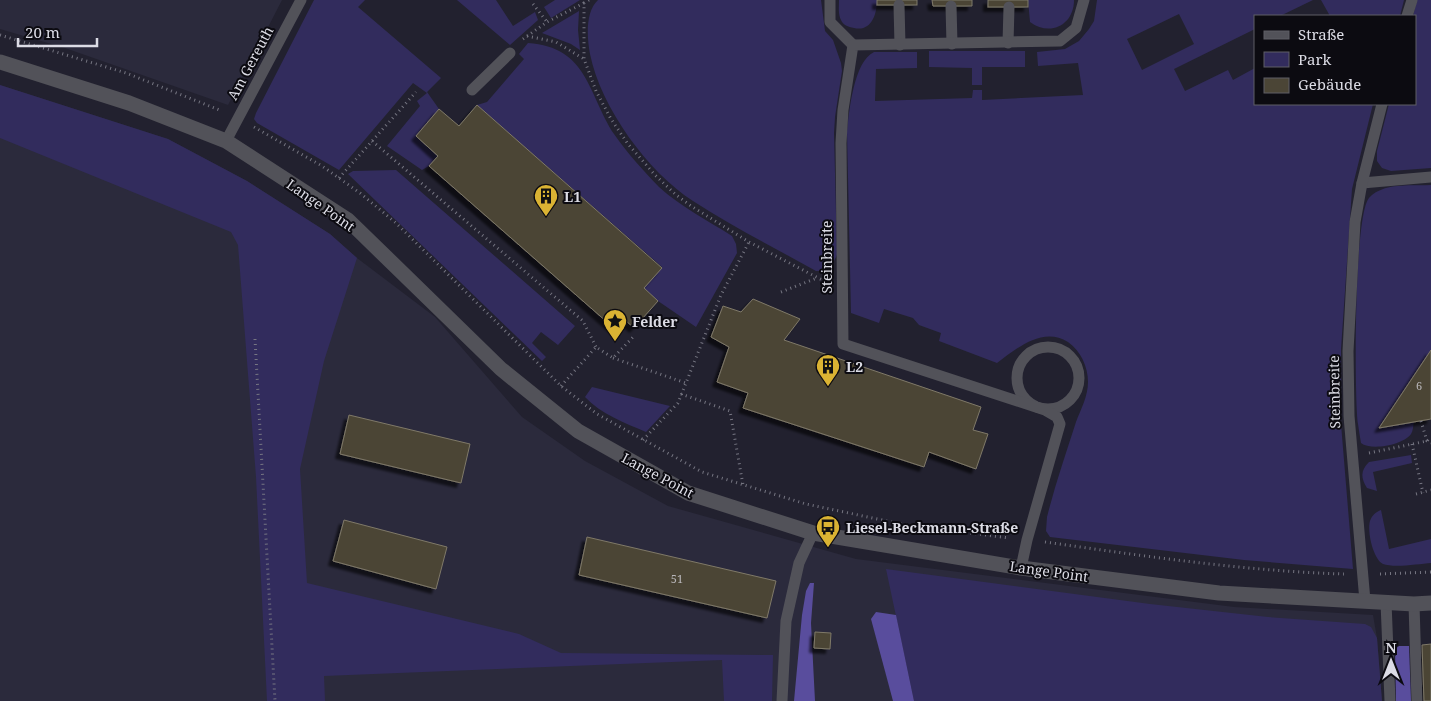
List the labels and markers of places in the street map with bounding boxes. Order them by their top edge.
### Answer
building icon: L1 [533,183,559,217]
place label: L1 [564,187,581,206]
place icon: Felder [602,308,628,342]
place label: Felder [632,312,678,331]
building icon: L2 [815,353,841,387]
place label: L2 [846,357,863,376]
bus stop icon: Liesel-Beckmann-Straße [815,514,841,548]
place label: Liesel-Beckmann-Straße [846,518,1018,537]

